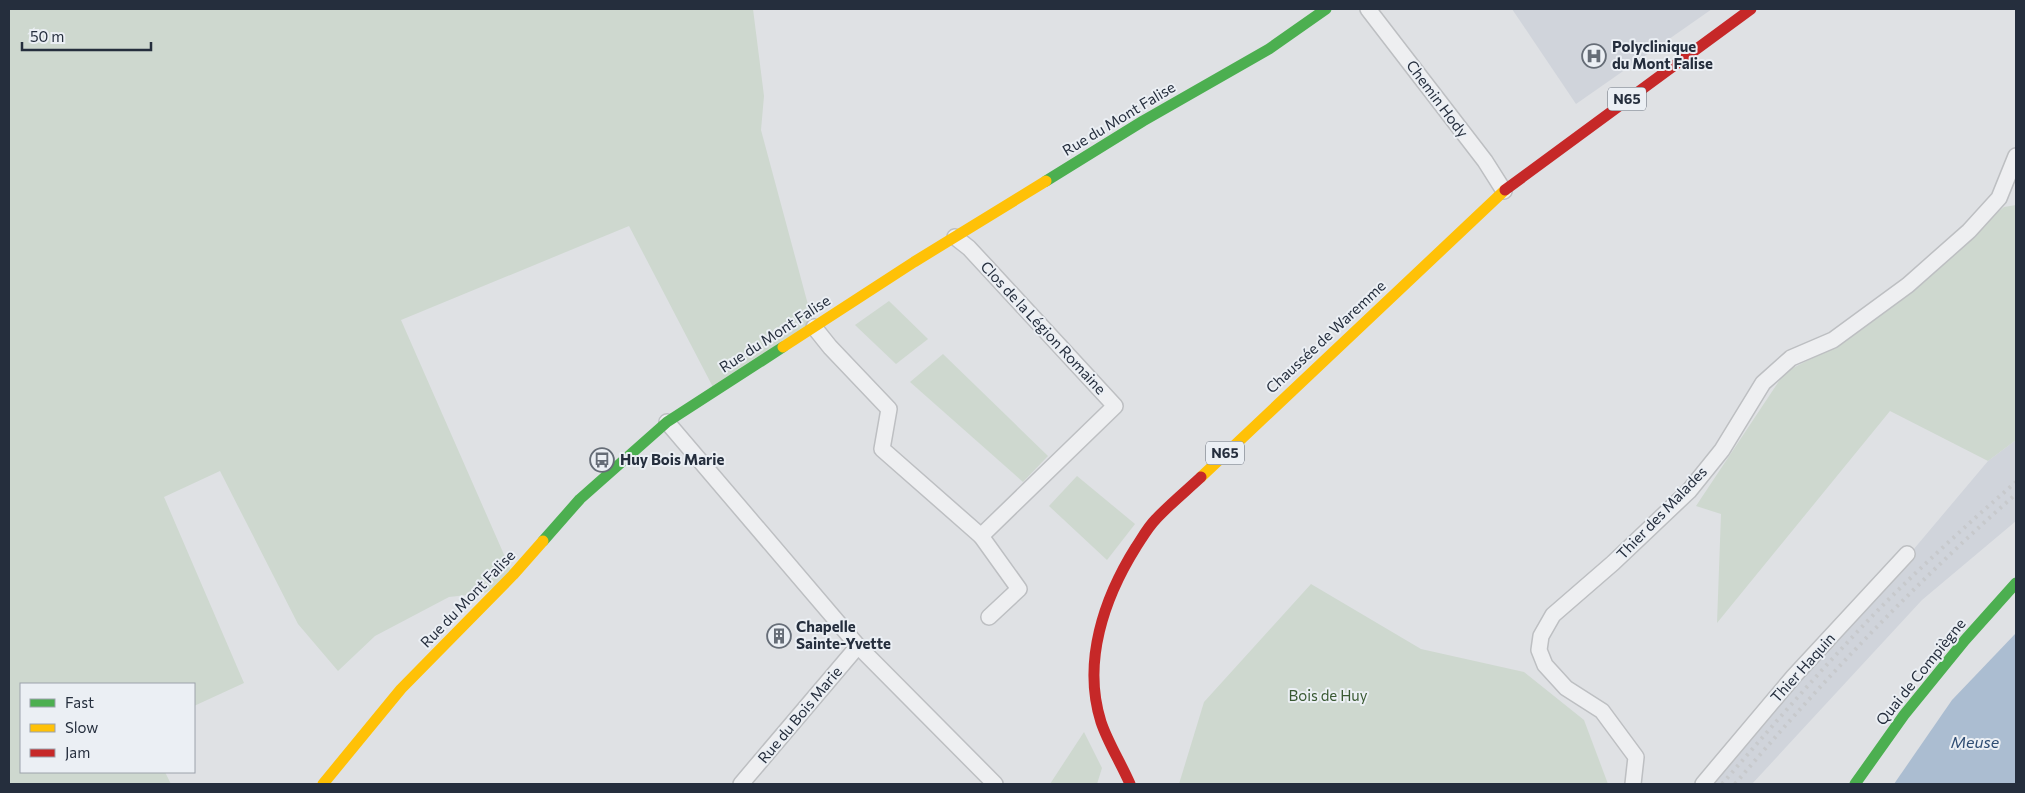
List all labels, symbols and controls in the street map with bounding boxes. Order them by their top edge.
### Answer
scale bar [22,20,151,52]
text: 50 m [30,27,64,45]
place label: Polyclinique du Mont Falise [1612,37,1713,72]
hospital icon: Polyclinique du Mont Falise [1581,43,1607,69]
street label: Chemin Hody [1403,56,1473,141]
street label: Rue du Mont Falise [1059,77,1178,159]
road number: N65 [1608,88,1646,110]
street label: Clos de la Légion Romaine [977,257,1110,398]
street label: Chaussée de Waremme [1262,276,1389,396]
street label: Rue du Mont Falise [716,291,833,376]
road number: N65 [1206,442,1244,464]
bus stop icon: Huy Bois Marie [589,447,615,473]
place label: Huy Bois Marie [620,450,724,468]
street label: Thier des Malades [1612,462,1710,563]
street label: Rue du Mont Falise [416,546,518,651]
street label: Quai de Compiègne [1872,614,1969,728]
place label: Chapelle Sainte-Yvette [796,617,891,652]
building icon: Chapelle Sainte-Yvette [766,623,792,649]
street label: Thier Haquin [1766,629,1838,706]
street label: Rue du Bois Marie [753,662,845,767]
legend [20,683,195,773]
park label: Bois de Huy [1288,686,1368,704]
text: Fast [65,693,94,711]
text: Slow [65,718,98,736]
water label: Meuse [1951,732,2000,751]
text: Jam [65,743,90,761]

